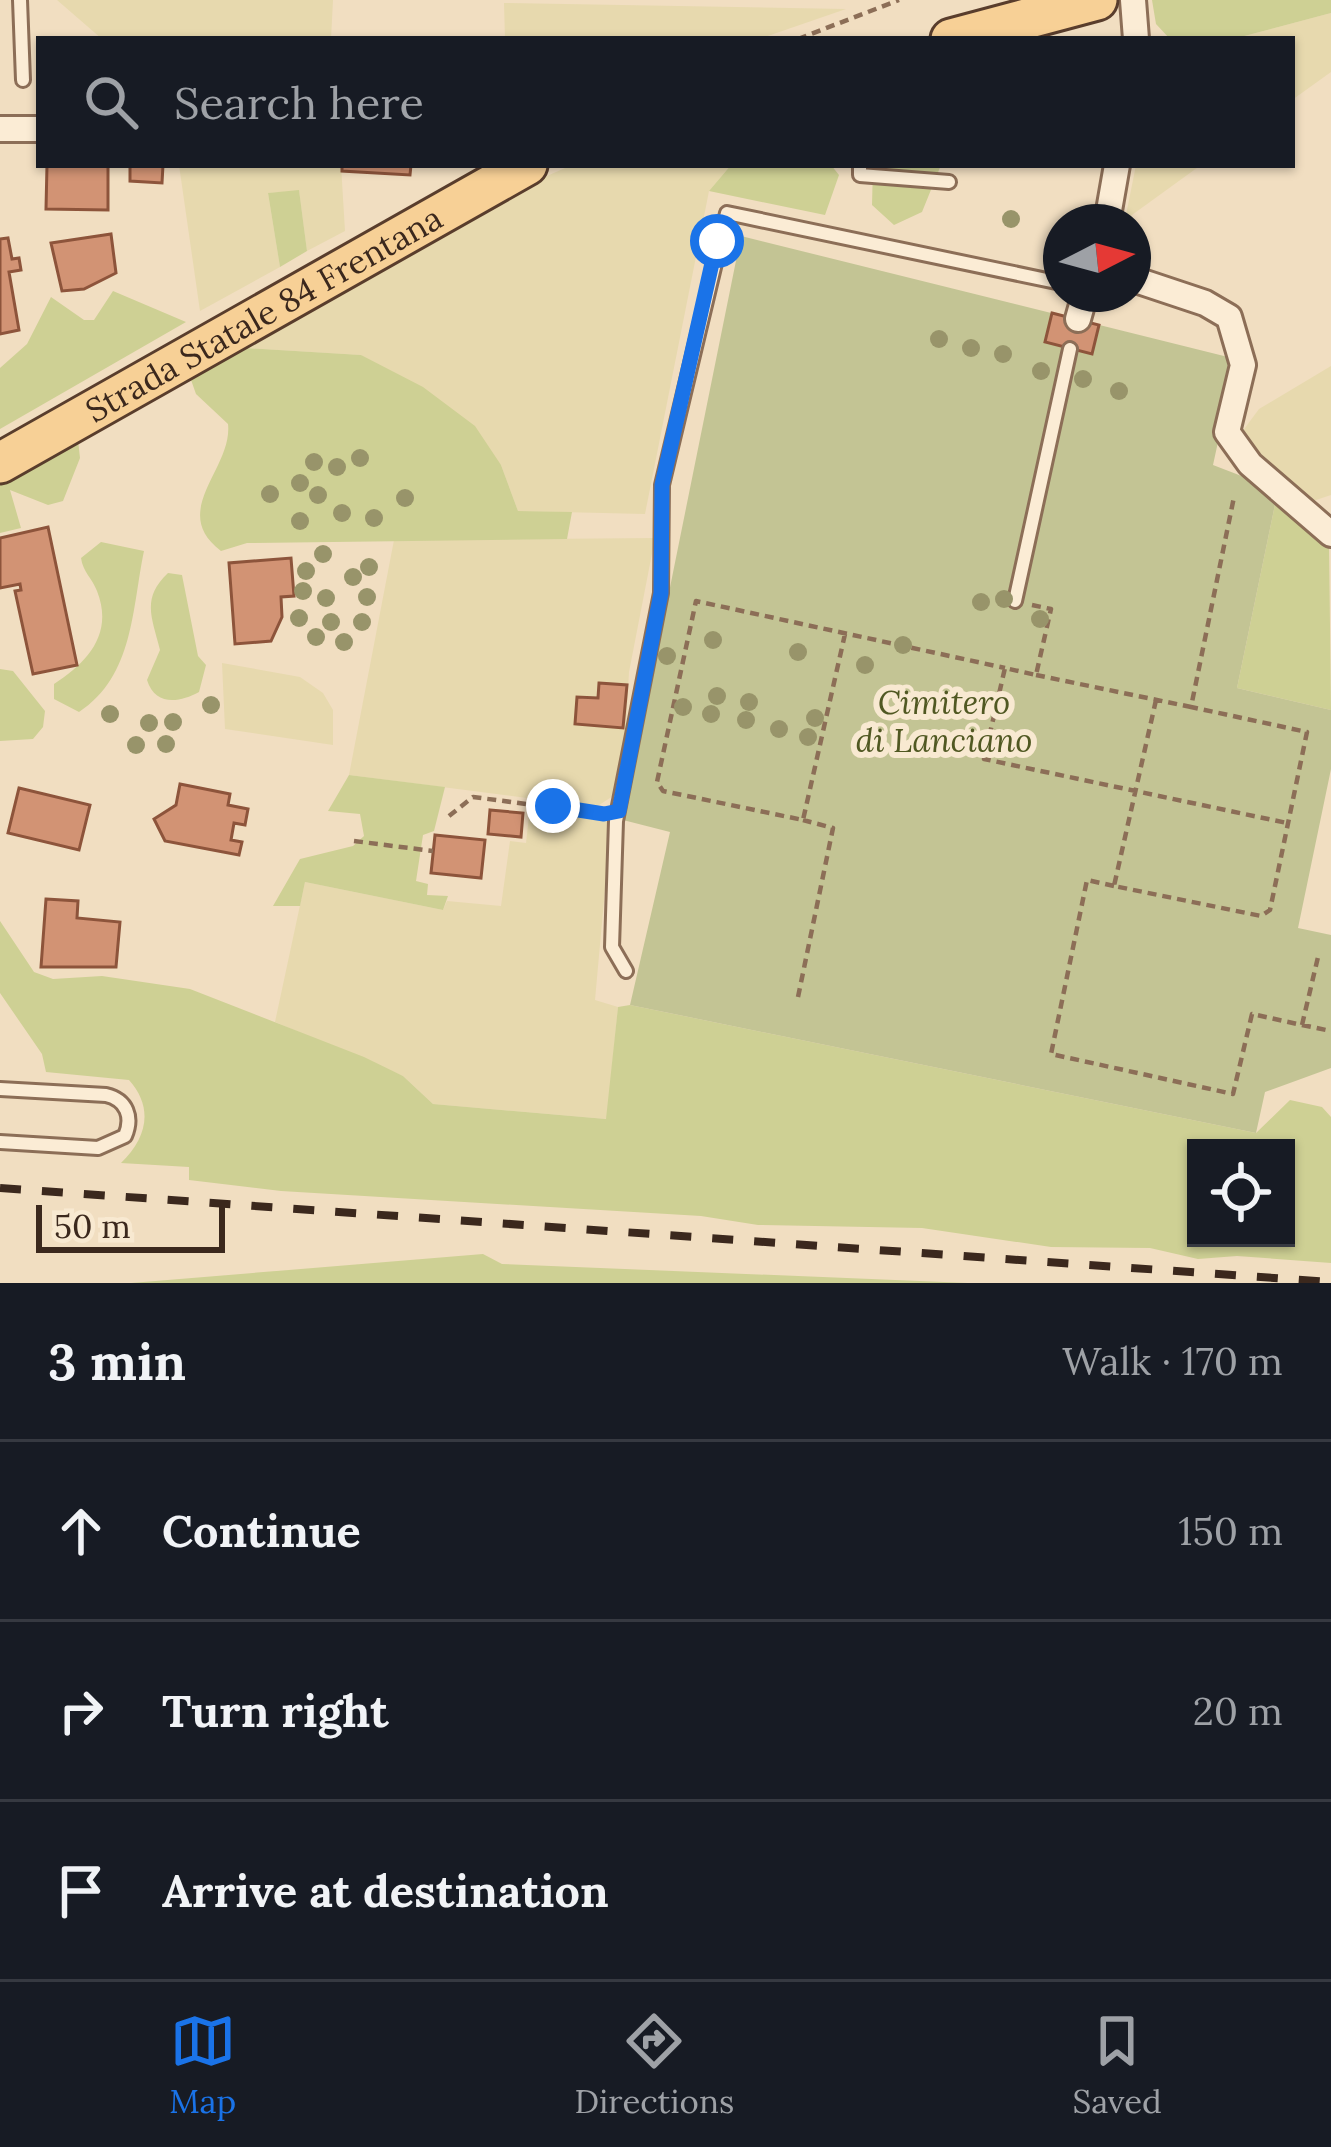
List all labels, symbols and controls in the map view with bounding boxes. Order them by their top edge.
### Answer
search box [36,36,1295,168]
icon: search [78,69,144,135]
text: Search here [174,74,424,131]
street label: Strada Statale 84 Frentana [78,196,449,431]
north arrow [1043,204,1151,312]
route start [690,214,744,268]
park label: Cimitero di Lanciano [856,681,1032,761]
route end [526,779,580,833]
map controls [1187,1139,1295,1247]
button: locate [1187,1139,1295,1247]
scale bar [36,1199,225,1252]
text: 50 m [54,1205,131,1247]
text: 3 min [48,1329,186,1394]
text: Walk · 170 m [1062,1336,1283,1386]
icon: ahead [48,1498,114,1564]
text: Continue [162,1502,361,1559]
text: 150 m [1178,1506,1283,1556]
icon: right [48,1678,114,1744]
text: Turn right [162,1682,389,1739]
text: 20 m [1193,1686,1283,1736]
icon: arrive [48,1858,114,1924]
text: Arrive at destination [162,1862,609,1919]
tab: Map [169,2008,236,2122]
tab: Directions [575,2008,734,2122]
tab: Saved [1073,2008,1162,2122]

